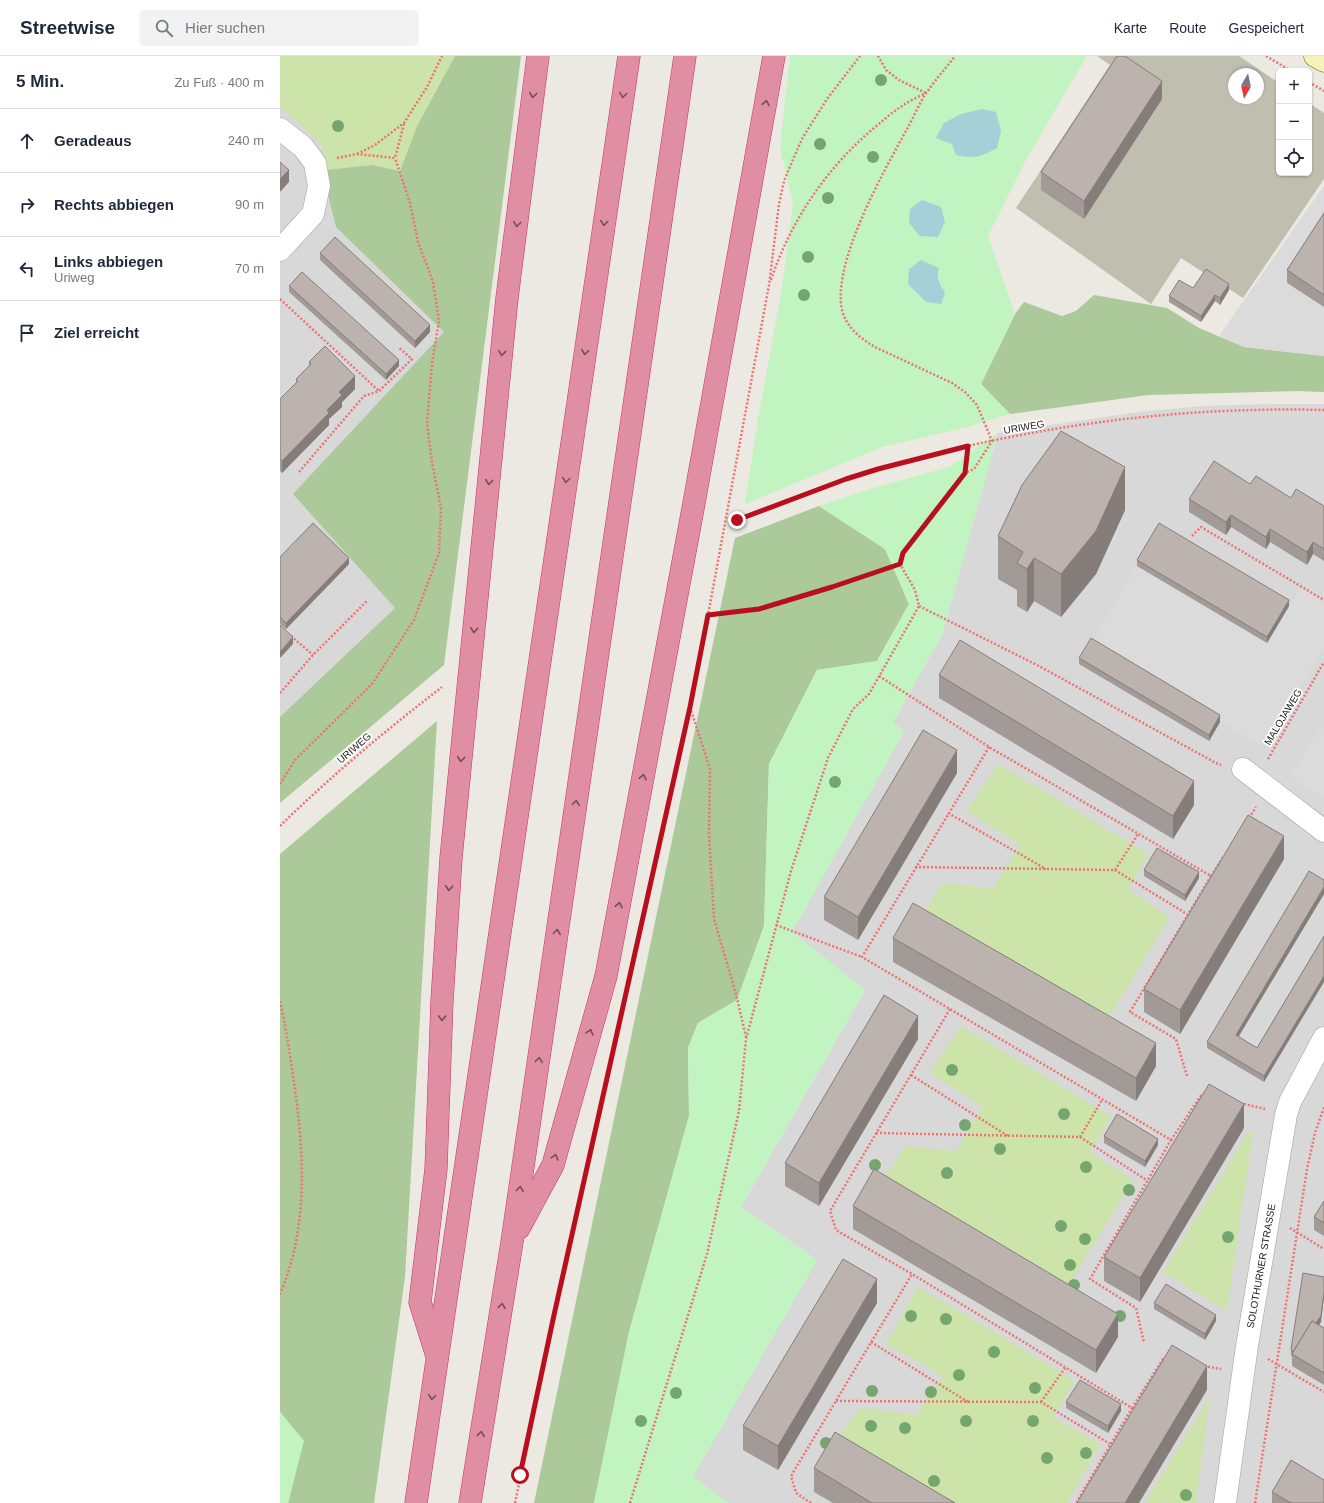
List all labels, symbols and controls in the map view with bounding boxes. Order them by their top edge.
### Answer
search box [139,10,419,46]
text: Streetwise [20,17,115,38]
icon: search [153,17,175,39]
text: Hier suchen [185,19,265,36]
text: Karte [1114,20,1147,36]
text: Route [1169,20,1207,36]
text: Gespeichert [1229,20,1304,36]
north arrow [1228,68,1264,104]
map controls [1276,68,1312,176]
button: + [1276,68,1312,104]
text: 5 Min. [16,72,64,91]
text: Zu Fuß · 400 m [174,75,264,90]
one-way arrow [529,92,538,98]
one-way arrow [619,92,628,98]
one-way arrow [761,100,770,106]
button: − [1276,104,1312,140]
icon: ahead [16,130,38,152]
text: Geradeaus [54,132,132,149]
text: 240 m [228,133,264,148]
button: locate [1276,140,1312,176]
icon: right [16,194,38,216]
text: Rechts abbiegen [54,196,174,213]
text: 90 m [235,197,264,212]
one-way arrow [600,220,609,226]
one-way arrow [513,221,522,227]
text: Links abbiegen [54,253,163,270]
icon: left [16,258,38,280]
text: 70 m [235,261,264,276]
text: Uriweg [54,270,94,285]
icon: arrive [16,322,38,344]
text: Ziel erreicht [54,324,139,341]
one-way arrow [581,349,590,355]
one-way arrow [498,350,507,356]
street label: URIWEG [1003,418,1045,436]
one-way arrow [562,477,571,483]
one-way arrow [485,479,494,485]
route end [728,511,746,529]
one-way arrow [470,627,479,633]
street label: MALOJAWEG [1262,687,1304,747]
street label: URIWEG [335,730,373,766]
one-way arrow [456,756,465,762]
one-way arrow [638,774,646,781]
one-way arrow [571,800,580,806]
one-way arrow [444,885,453,891]
one-way arrow [614,902,623,908]
one-way arrow [552,929,561,935]
one-way arrow [437,1015,446,1021]
one-way arrow [585,1029,594,1036]
one-way arrow [534,1057,543,1064]
one-way arrow [550,1154,559,1161]
one-way arrow [515,1186,524,1192]
street label: SOLOTHURNER STRASSE [1245,1203,1277,1329]
one-way arrow [497,1303,506,1309]
one-way arrow [428,1394,437,1400]
one-way arrow [476,1431,485,1437]
route start [511,1466,529,1484]

